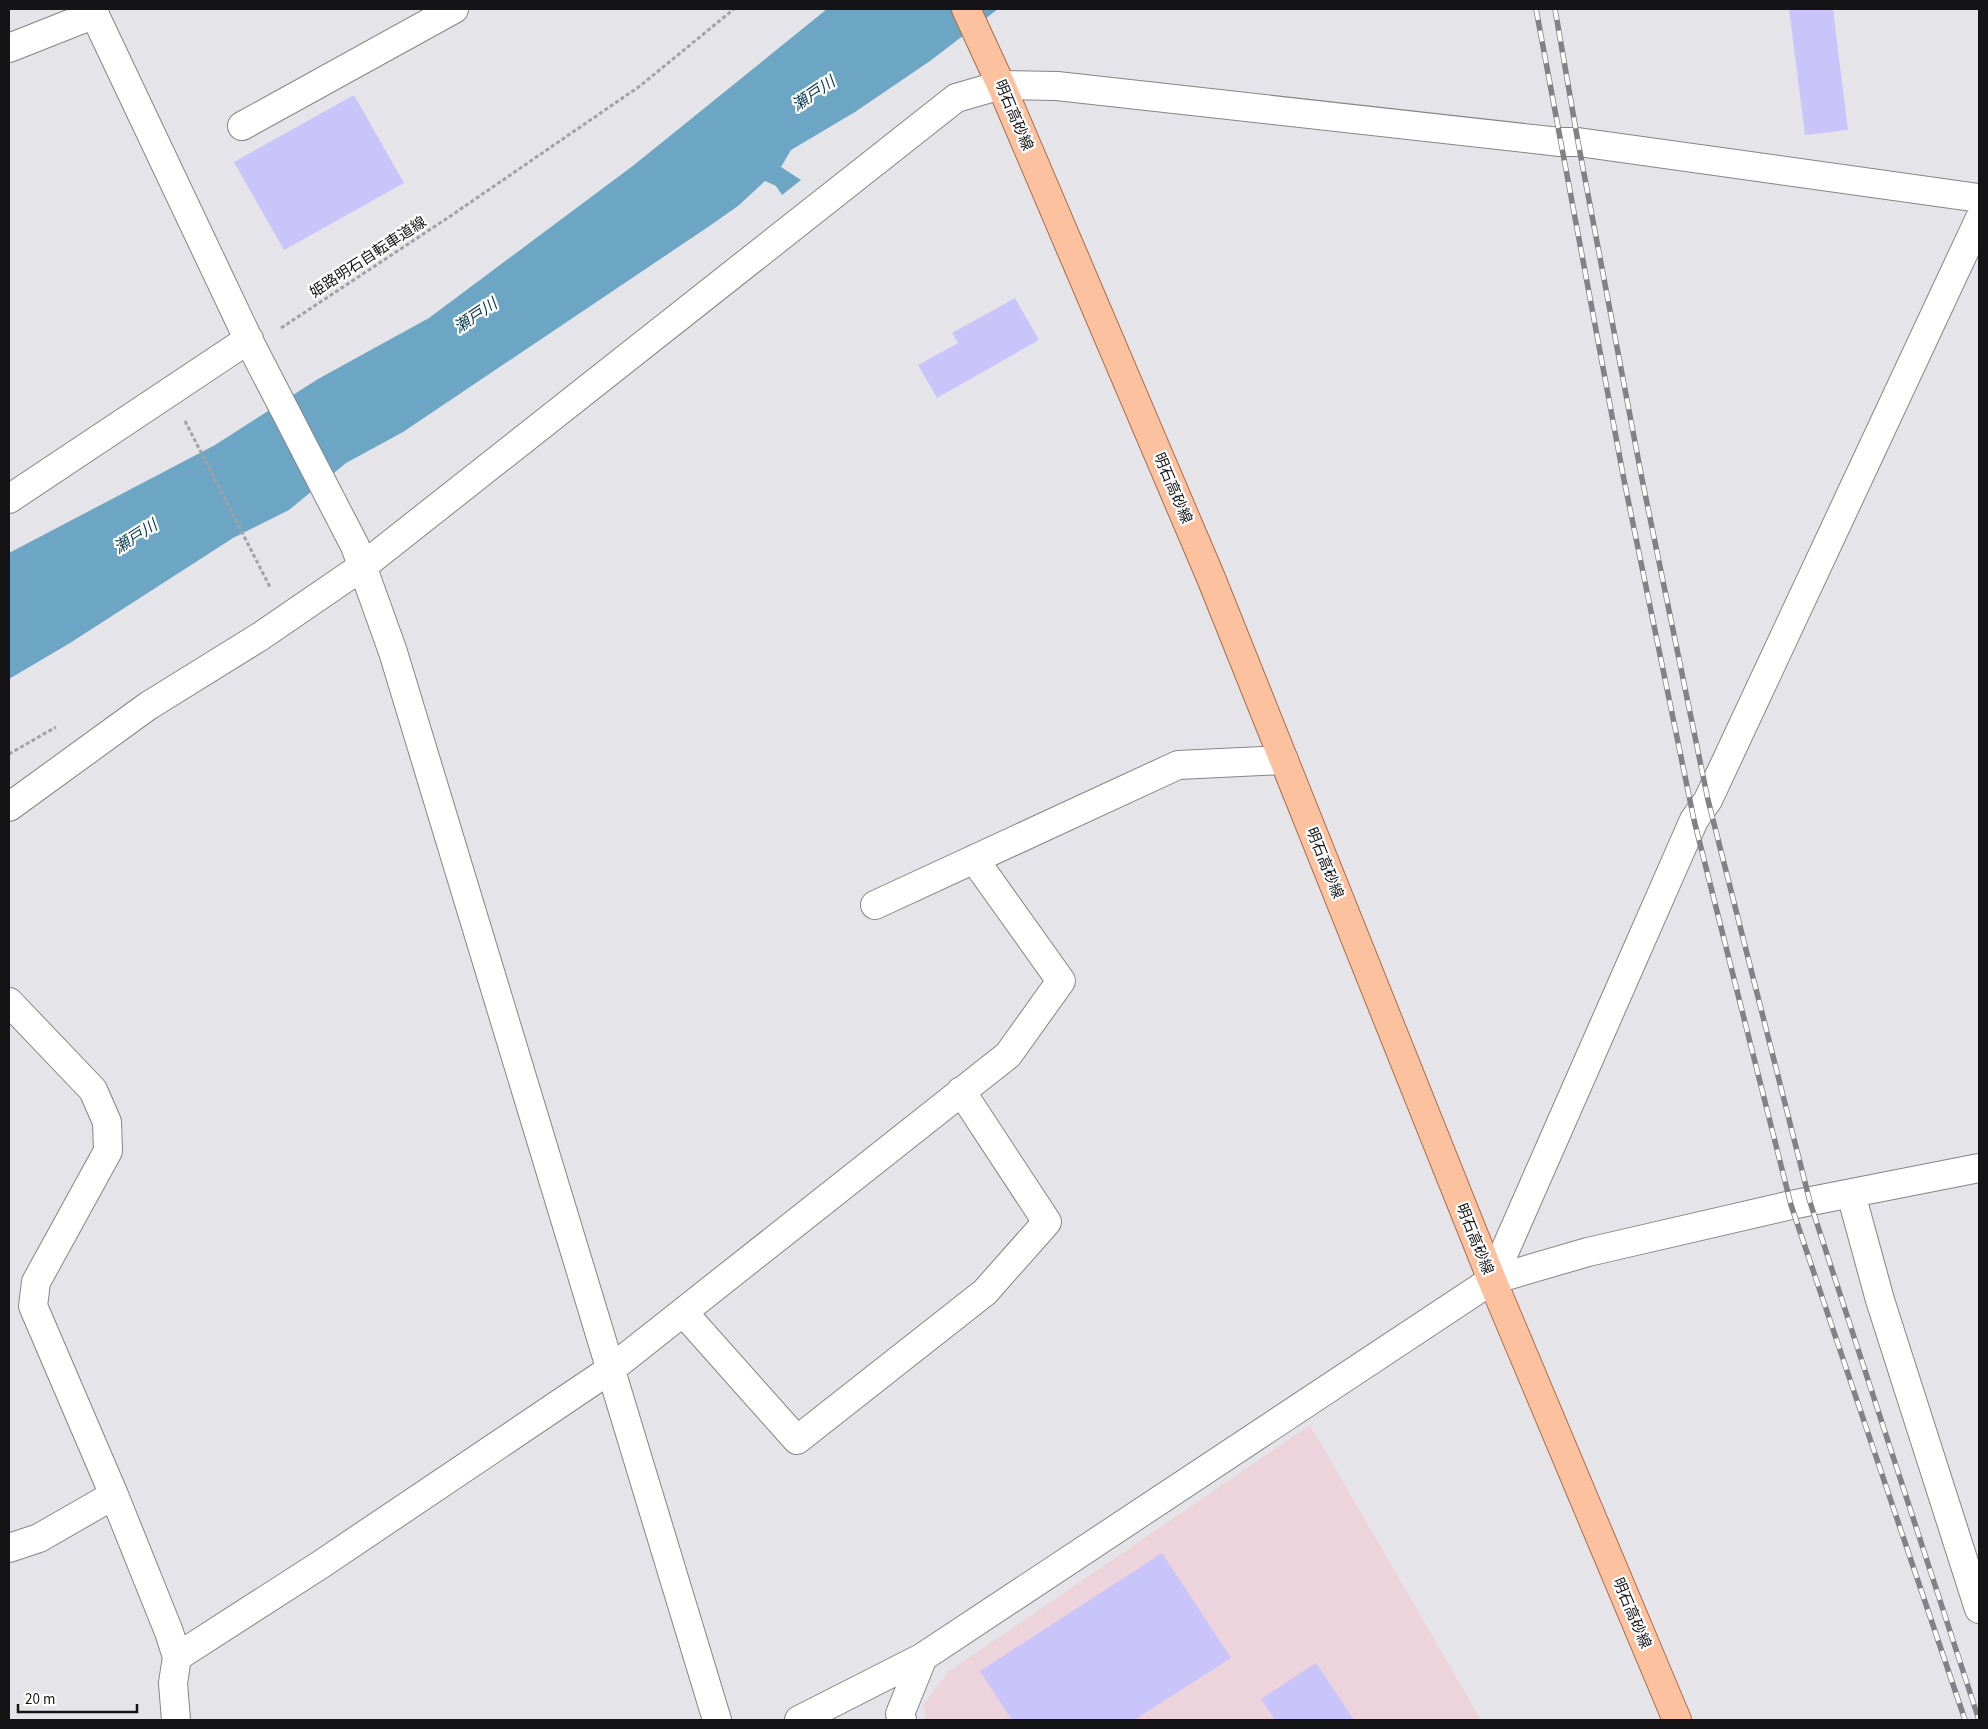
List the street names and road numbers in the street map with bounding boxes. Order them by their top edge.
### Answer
street label: 明石高砂線 [989,77,1038,154]
street label: 姫路明石自転車道線 [306,212,431,303]
street label: 明石高砂線 [1148,450,1197,527]
street label: 明石高砂線 [1301,824,1348,902]
street label: 明石高砂線 [1451,1200,1498,1278]
street label: 明石高砂線 [1607,1575,1656,1652]

